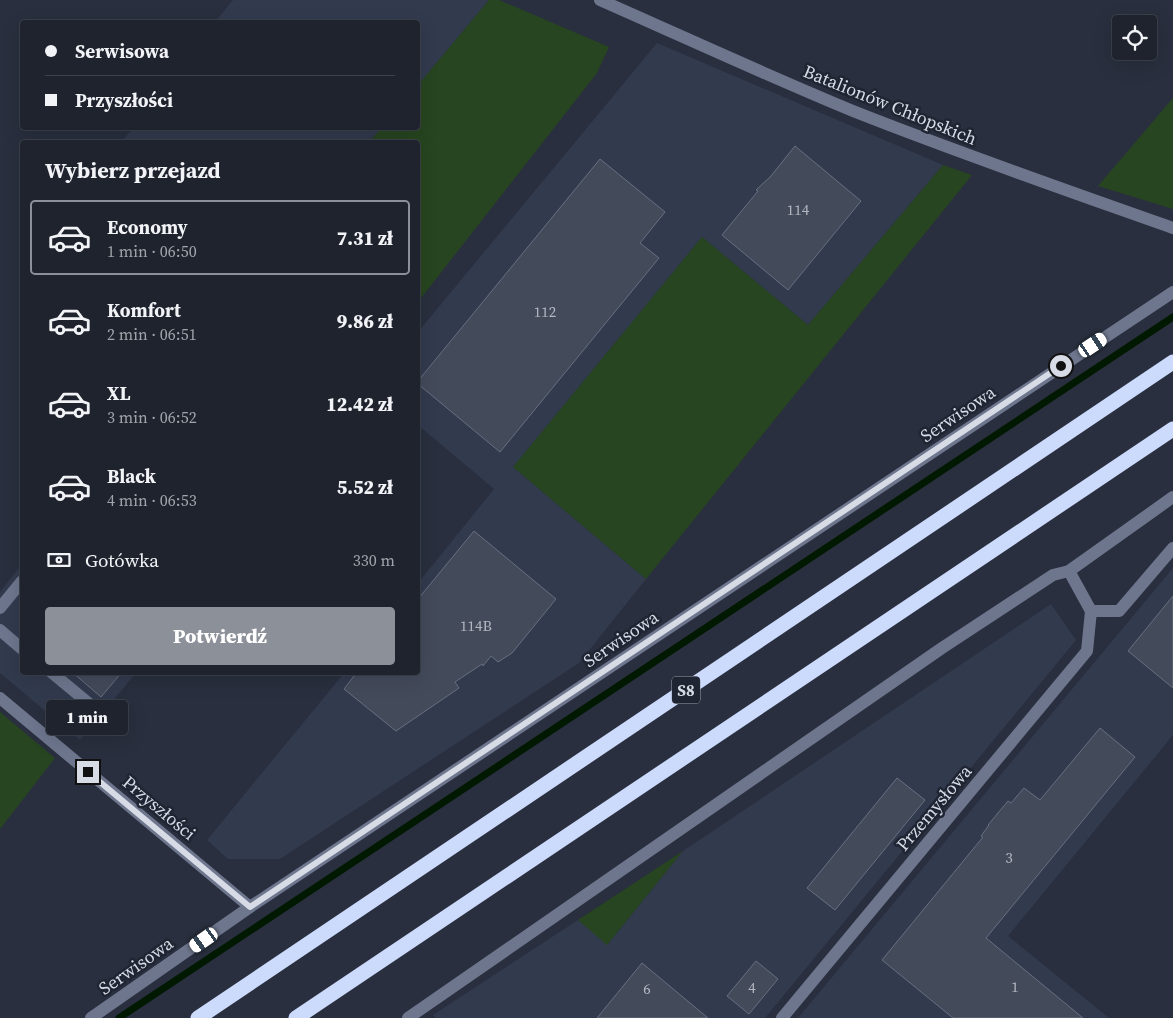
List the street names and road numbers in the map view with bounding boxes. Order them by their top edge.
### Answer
street label: Batalionów Chłopskich [800,58,981,151]
street label: Serwisowa [915,379,1001,448]
street label: Serwisowa [578,604,664,673]
road number: S8 [672,676,700,704]
street label: Przemysłowa [890,759,978,856]
street label: Przyszłości [117,770,201,846]
street label: Serwisowa [93,930,179,1000]

